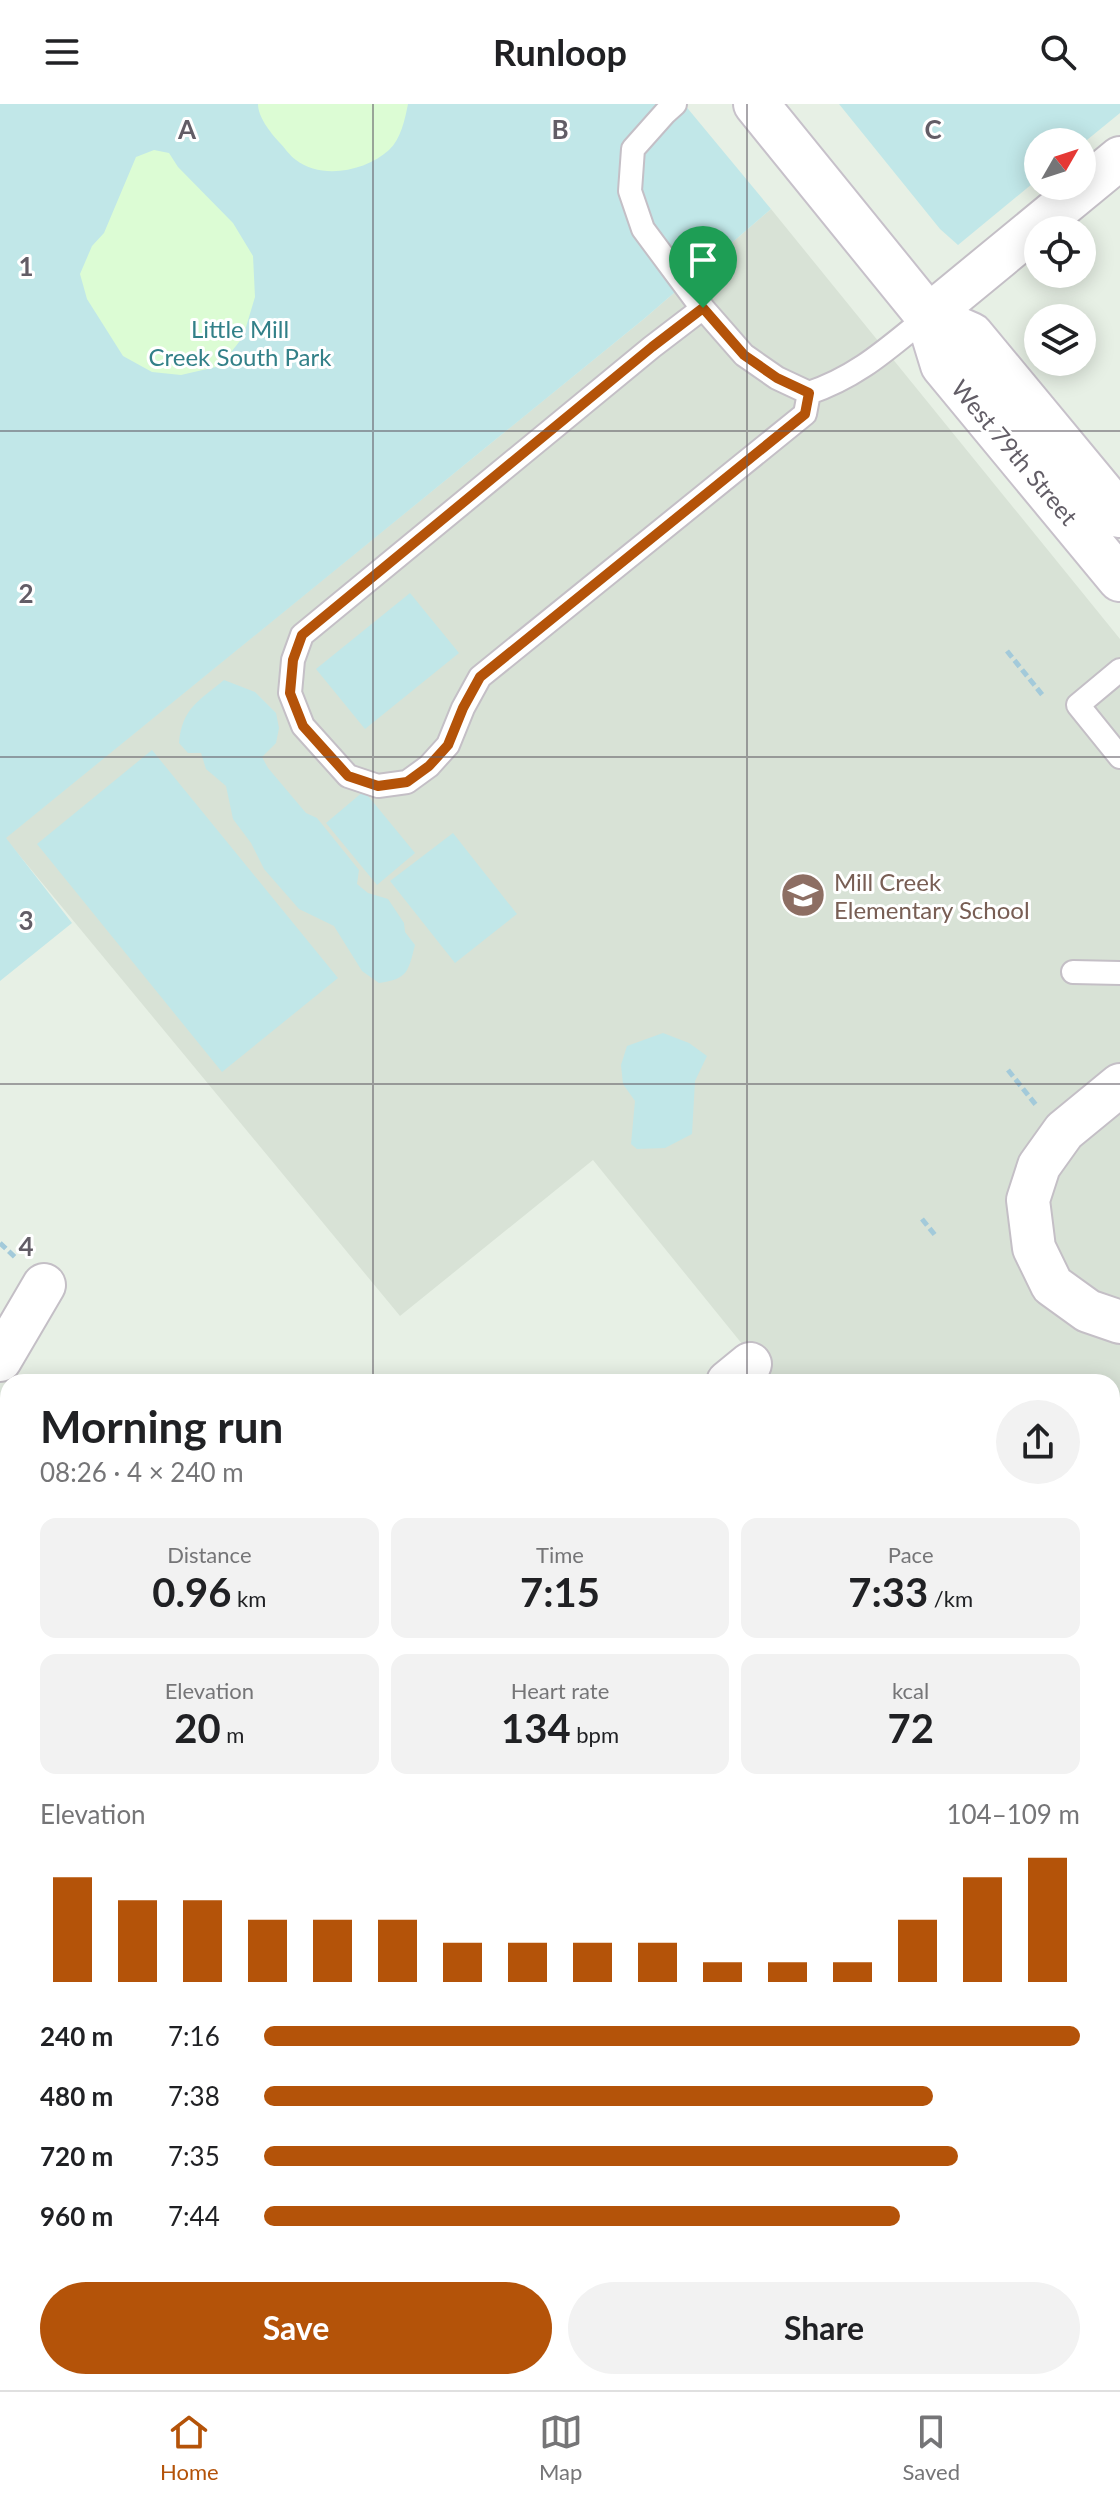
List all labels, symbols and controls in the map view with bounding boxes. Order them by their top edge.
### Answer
icon: menu [40,30,84,74]
text: Runloop [493,30,627,74]
icon: search [1036,30,1080,74]
text: A [177,113,197,145]
text: B [551,113,569,145]
text: C [924,113,942,145]
north arrow [1024,128,1096,200]
map controls [1024,128,1096,376]
button: locate [1024,216,1096,288]
pin [669,226,737,308]
icon: arrive [681,238,725,282]
text: 1 [18,250,34,282]
button: layers [1024,304,1096,376]
park label: Little Mill Creek South Park [149,314,332,371]
street label: West 79th Street [946,374,1084,531]
text: 2 [18,577,34,609]
place label: Mill Creek Elementary School [834,867,1030,924]
school or university icon: Mill Creek Elementary School [779,871,827,919]
text: 3 [18,904,34,936]
text: 4 [18,1230,34,1262]
text: Morning run [40,1400,283,1452]
button: share [996,1400,1080,1484]
text: 08:26 · 4 × 240 m [40,1456,244,1488]
text: Distance [167,1541,252,1568]
text: Time [536,1541,584,1568]
text: Pace [888,1541,934,1568]
text: 0.96 [152,1568,231,1616]
text: 7:15 [520,1568,600,1616]
text: 7:33 [848,1568,928,1616]
text: km [231,1585,266,1612]
text: /km [928,1585,973,1612]
text: Elevation [165,1677,254,1704]
text: Heart rate [511,1677,609,1704]
text: kcal [892,1677,929,1704]
text: 20 [174,1704,221,1752]
text: 134 [501,1704,571,1752]
text: 72 [887,1704,934,1752]
text: m [221,1721,244,1748]
text: bpm [571,1721,619,1748]
text: Elevation [40,1798,146,1830]
text: 104–109 m [946,1798,1080,1830]
text: 240 m [40,2020,113,2052]
text: 7:16 [168,2020,220,2052]
text: 480 m [40,2080,113,2112]
text: 7:38 [168,2080,220,2112]
text: 720 m [40,2140,113,2172]
text: 7:35 [168,2140,220,2172]
text: 960 m [40,2200,113,2232]
text: 7:44 [168,2200,220,2232]
button: Save [40,2282,552,2374]
button: Share [568,2282,1080,2374]
tab: Home [160,2410,219,2485]
tab: Map [539,2410,583,2485]
tab: Saved [903,2410,960,2485]

